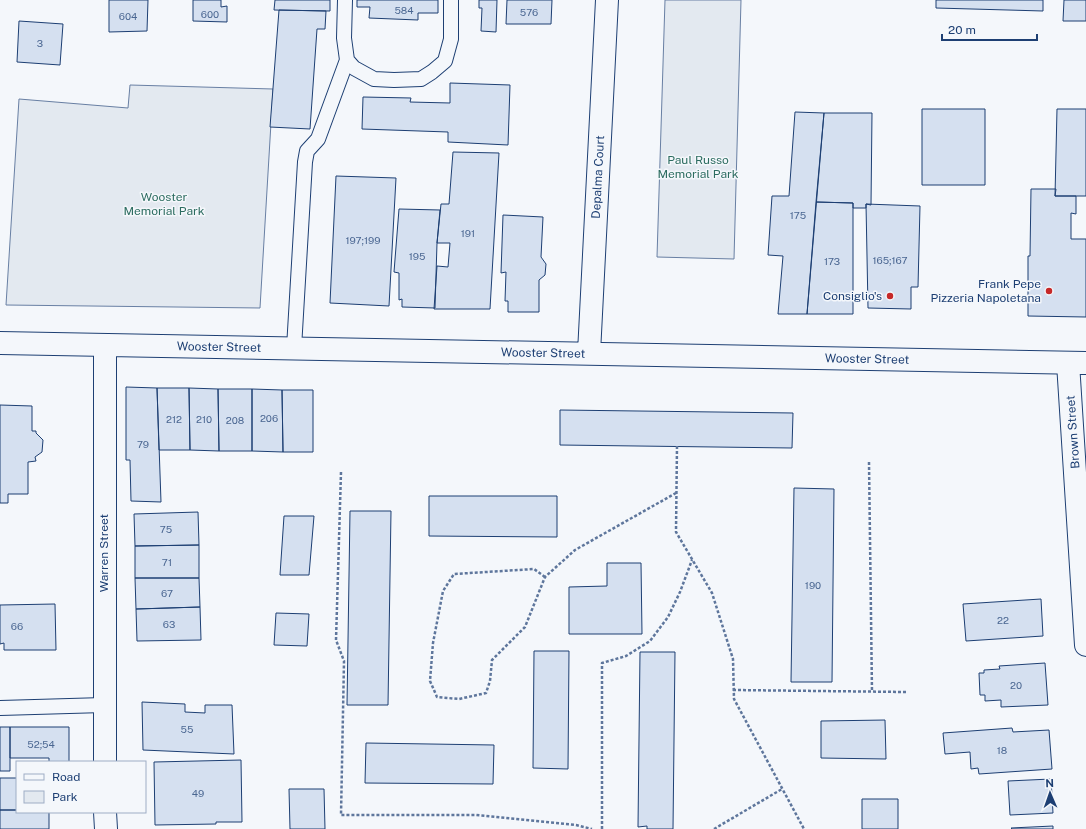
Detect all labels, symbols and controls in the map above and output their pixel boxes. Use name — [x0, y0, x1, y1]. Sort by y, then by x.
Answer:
house number: 584 — [394, 4, 414, 16]
house number: 576 — [520, 6, 538, 18]
house number: 600 — [201, 8, 219, 20]
house number: 604 — [119, 10, 137, 22]
scale bar — [942, 16, 1037, 42]
text: 20 m — [948, 23, 976, 37]
house number: 3 — [37, 37, 43, 49]
street label: Depalma Court — [589, 135, 607, 219]
park label: Paul Russo Memorial Park — [658, 153, 739, 181]
park label: Wooster Memorial Park — [124, 190, 205, 218]
house number: 175 — [790, 209, 806, 221]
house number: 191 — [461, 227, 475, 239]
house number: 197;199 — [345, 234, 381, 246]
house number: 195 — [409, 250, 425, 262]
house number: 165;167 — [872, 254, 908, 266]
house number: 173 — [824, 255, 840, 267]
place label: Frank Pepe Pizzeria Napoletana — [931, 277, 1041, 305]
marker: Frank Pepe Pizzeria Napoletana — [1044, 286, 1054, 296]
place label: Consiglio's — [823, 289, 882, 303]
marker: Consiglio's — [885, 291, 895, 301]
street label: Wooster Street — [177, 339, 262, 355]
street label: Wooster Street — [501, 345, 586, 361]
street label: Wooster Street — [825, 351, 910, 367]
street label: Brown Street — [1063, 394, 1083, 469]
house number: 206 — [260, 412, 278, 424]
house number: 212 — [166, 413, 182, 425]
house number: 210 — [196, 413, 212, 425]
house number: 208 — [226, 414, 244, 426]
house number: 79 — [137, 438, 149, 450]
street label: Warren Street — [97, 513, 111, 592]
house number: 75 — [160, 523, 172, 535]
house number: 71 — [162, 556, 172, 568]
house number: 190 — [805, 579, 821, 591]
house number: 67 — [161, 587, 173, 599]
house number: 22 — [997, 614, 1009, 626]
house number: 63 — [163, 618, 175, 630]
house number: 66 — [11, 620, 23, 632]
house number: 20 — [1010, 679, 1022, 691]
house number: 55 — [181, 723, 193, 735]
house number: 52;54 — [27, 738, 55, 750]
house number: 18 — [997, 744, 1007, 756]
legend — [16, 761, 146, 813]
text: Road — [52, 770, 80, 784]
north arrow — [1030, 773, 1070, 813]
text: N — [1045, 777, 1054, 789]
house number: 49 — [192, 787, 204, 799]
text: Park — [52, 790, 78, 804]

